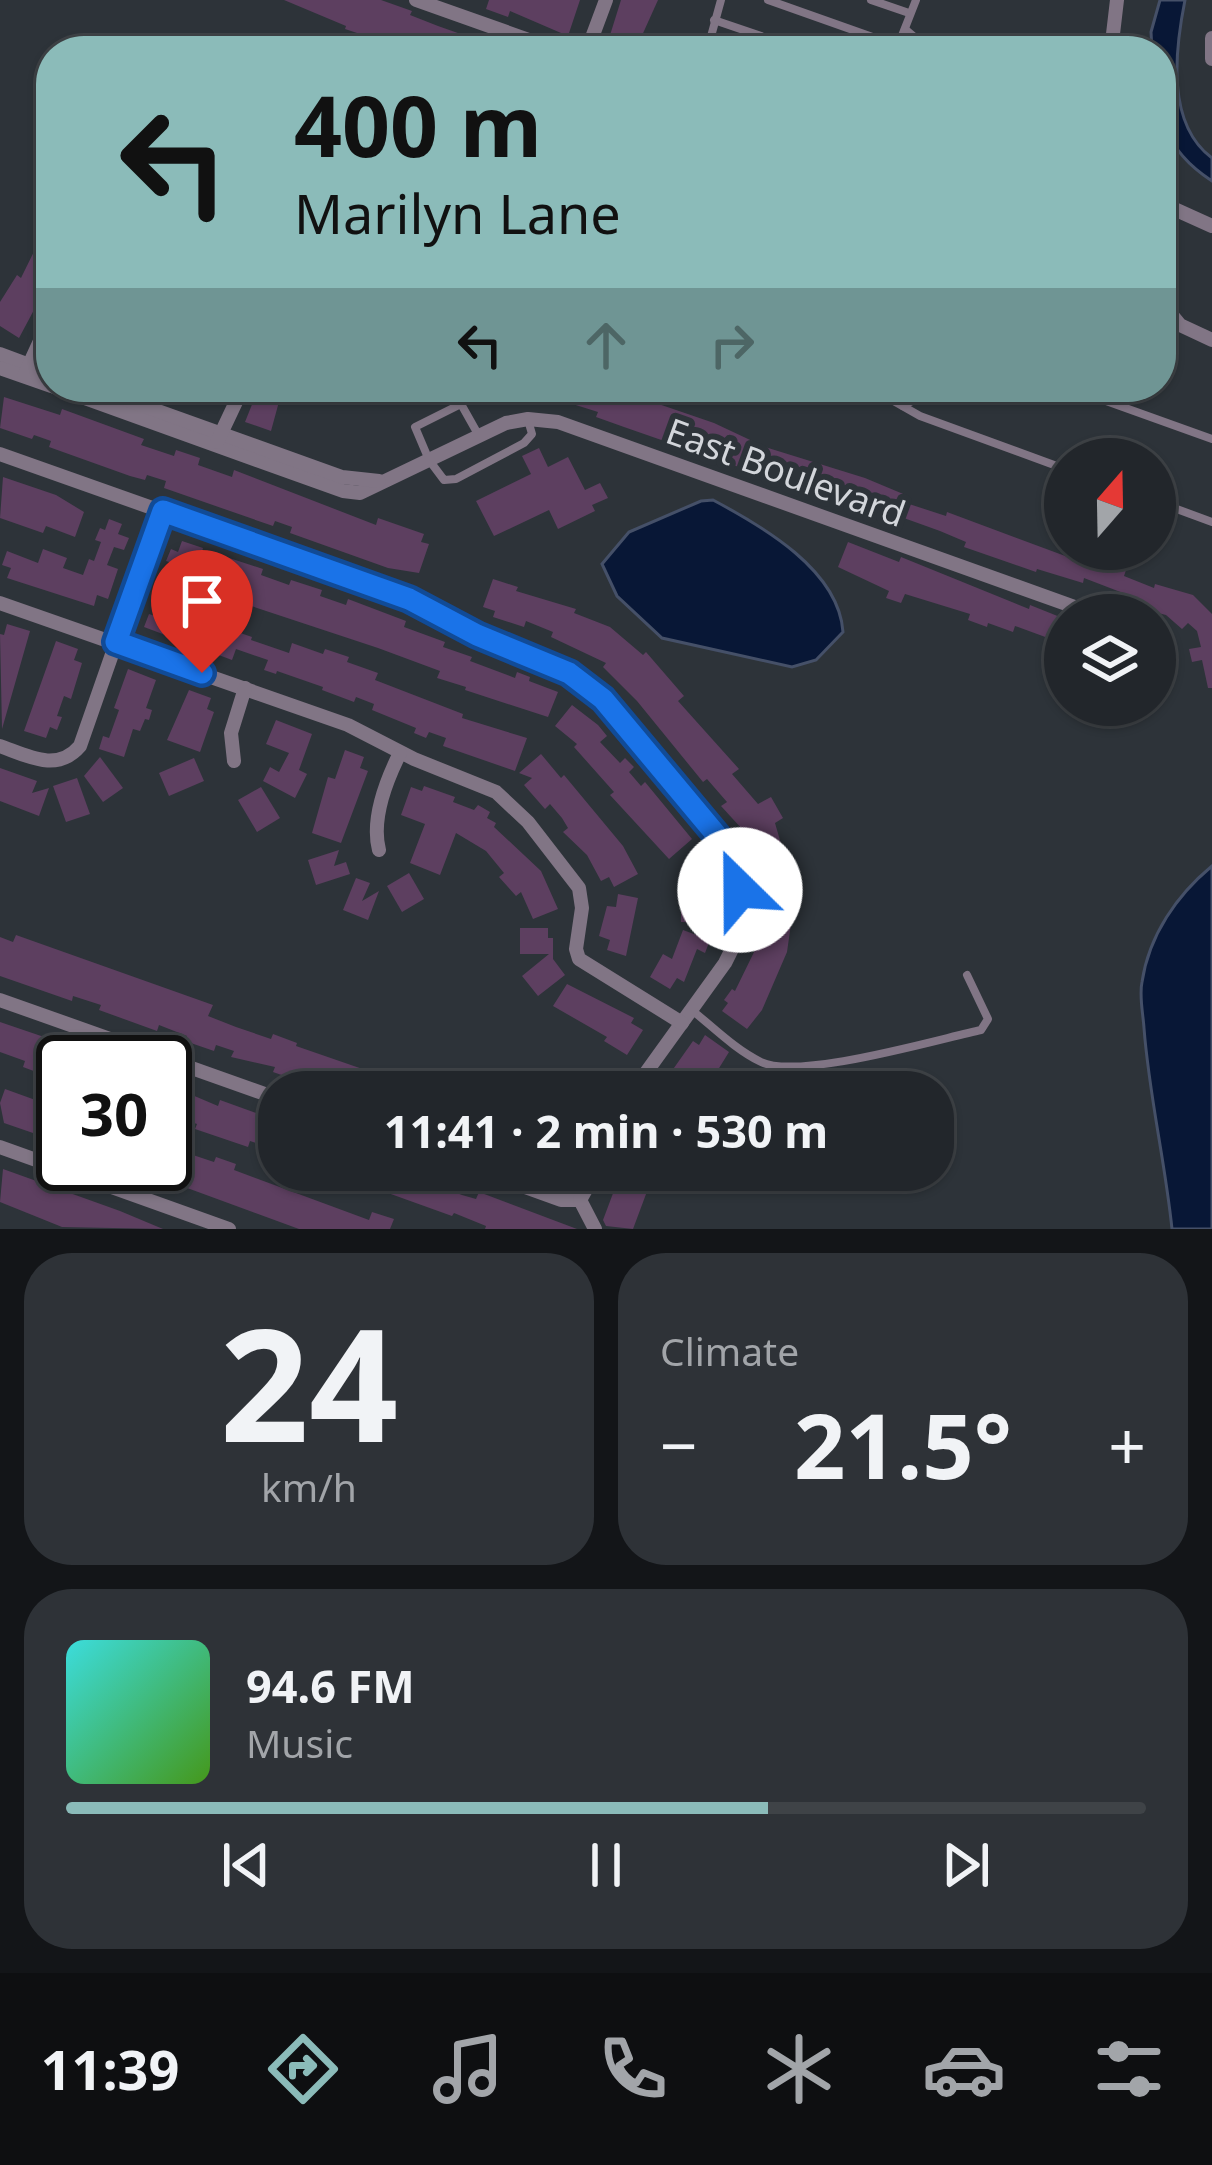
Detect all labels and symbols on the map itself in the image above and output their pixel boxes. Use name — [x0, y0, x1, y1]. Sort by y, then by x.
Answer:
street label: East Boulevard — [660, 406, 912, 538]
north arrow — [1044, 438, 1176, 570]
pin — [151, 550, 253, 673]
position arrow — [677, 827, 803, 953]
speed limit sign: 30 — [36, 1035, 192, 1191]

